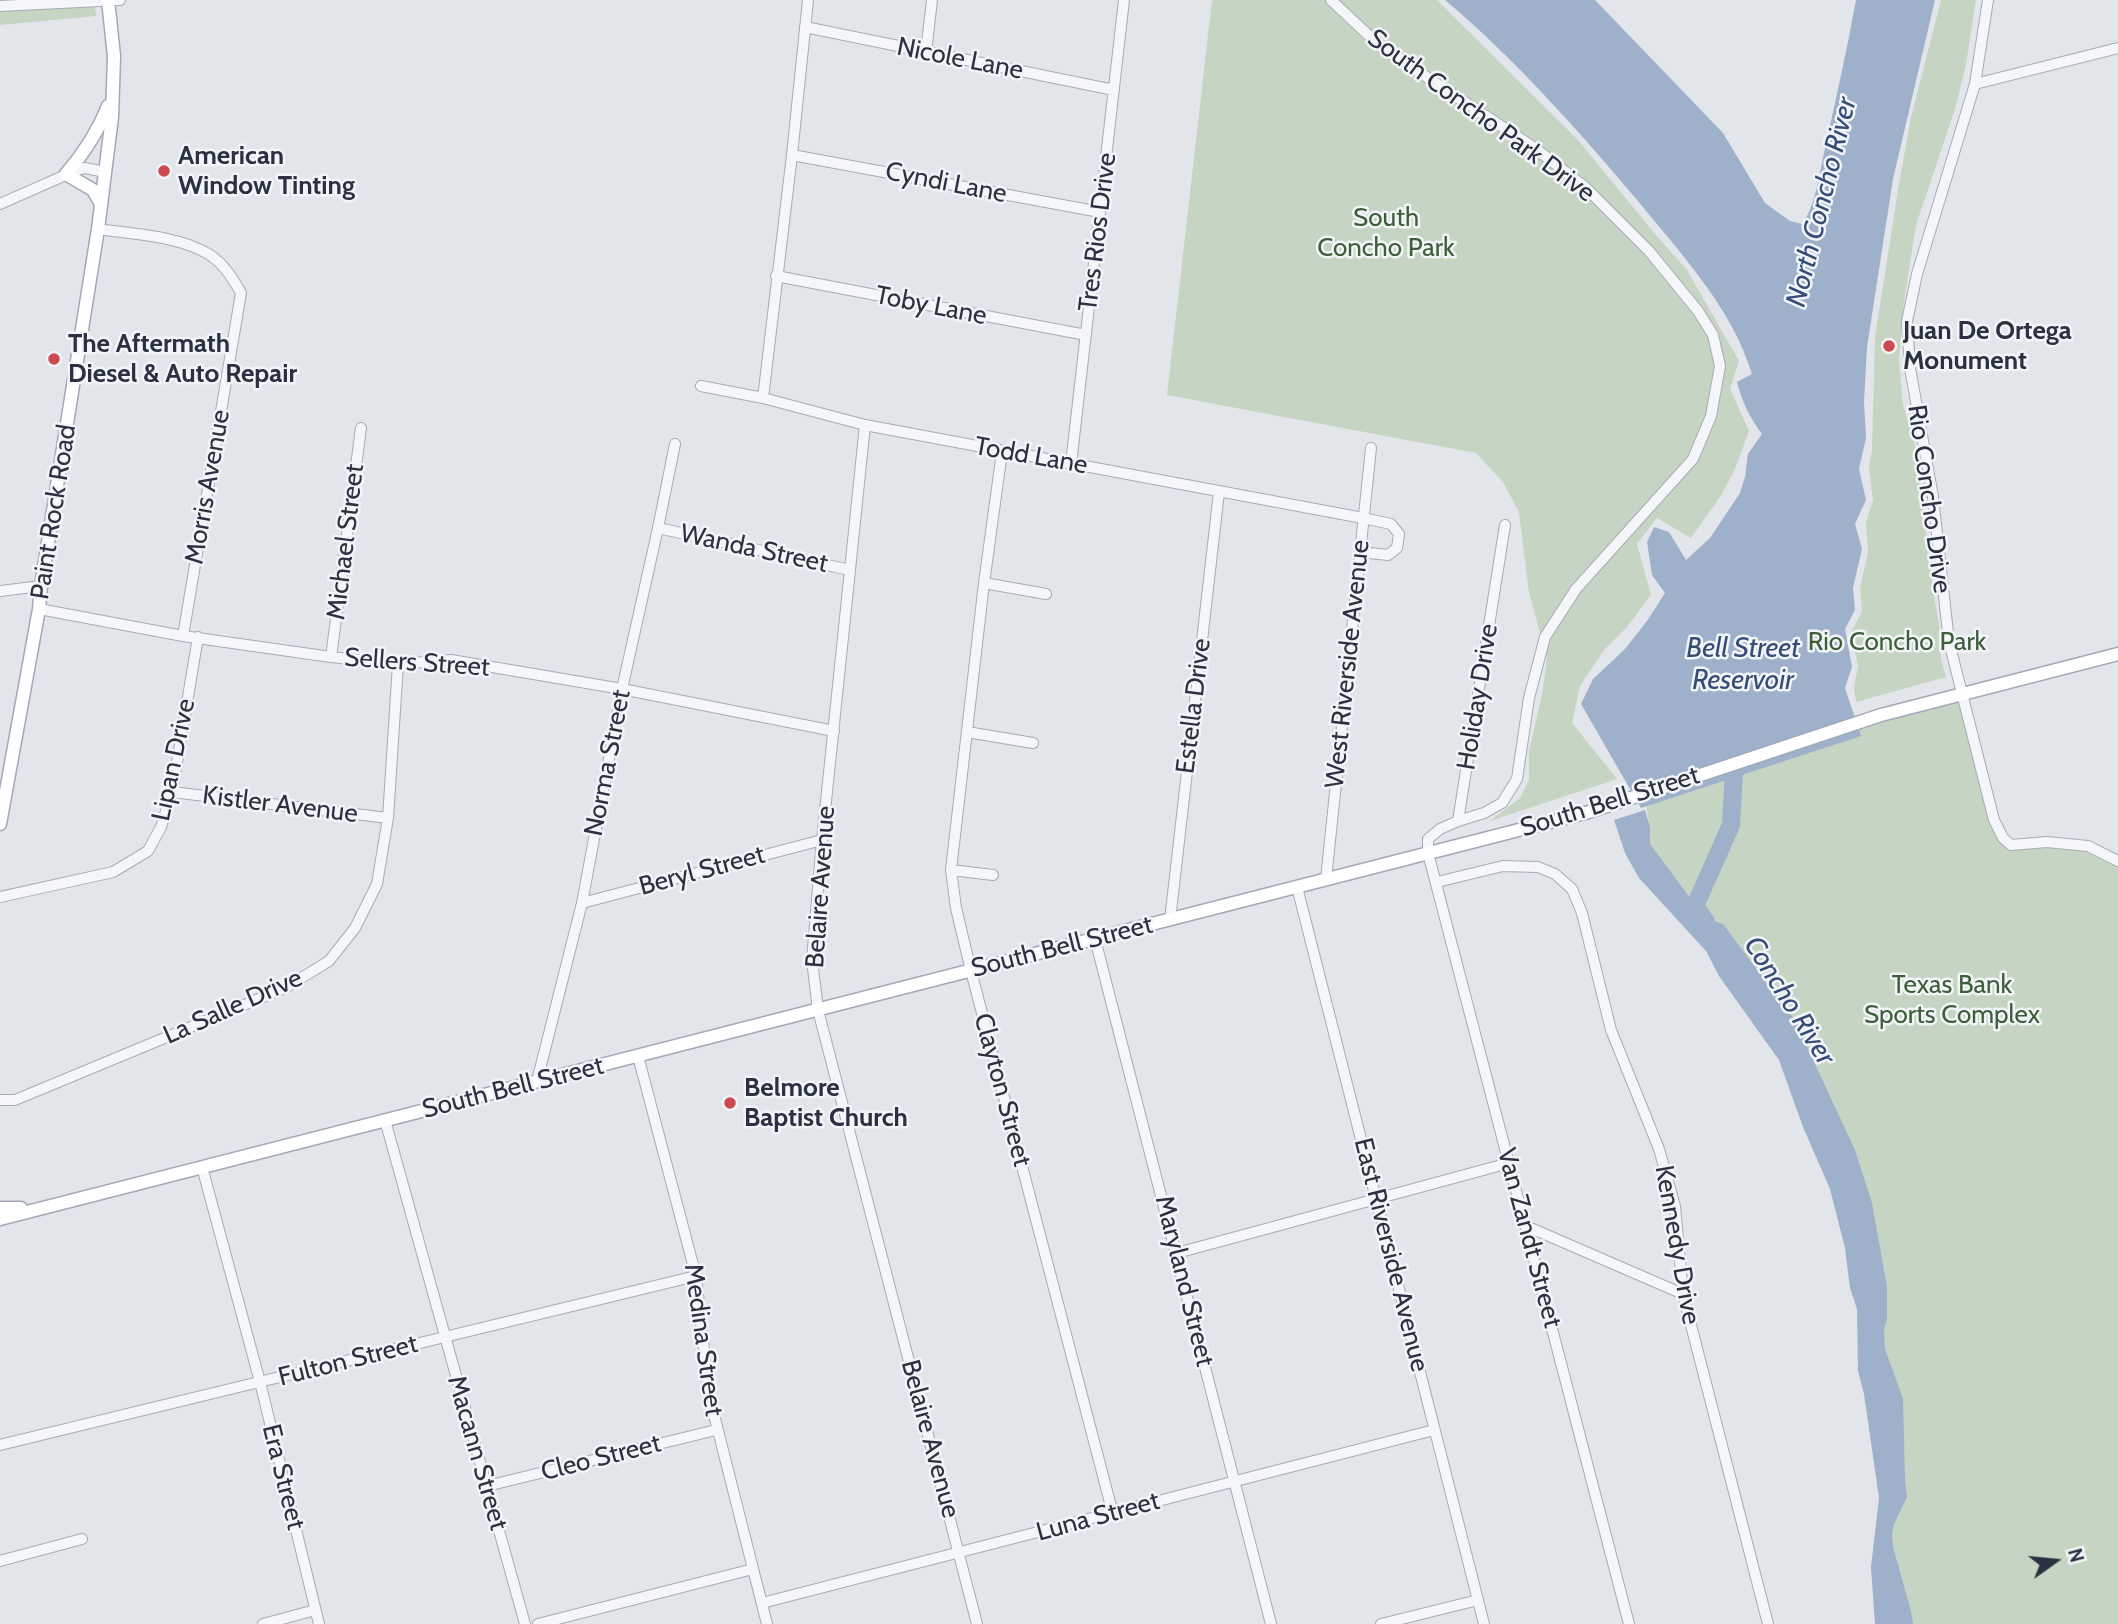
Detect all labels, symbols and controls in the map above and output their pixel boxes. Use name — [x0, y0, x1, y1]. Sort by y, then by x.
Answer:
street label: South Concho Park Drive — [1361, 23, 1601, 209]
street label: Nicole Lane — [894, 31, 1026, 87]
water label: North Concho River — [1780, 94, 1864, 310]
place label: American Window Tinting — [178, 140, 355, 202]
street label: Tres Rios Drive — [1073, 151, 1123, 313]
street label: Cyndi Lane — [883, 156, 1009, 210]
marker: American Window Tinting — [156, 163, 172, 179]
park label: South Concho Park — [1317, 202, 1455, 264]
street label: Toby Lane — [873, 280, 989, 332]
place label: Juan De Ortega Monument — [1903, 315, 2072, 376]
place label: The Aftermath Diesel & Auto Repair — [68, 328, 297, 390]
marker: Juan De Ortega Monument — [1881, 338, 1897, 354]
marker: The Aftermath Diesel & Auto Repair — [46, 351, 62, 367]
street label: Rio Concho Drive — [1900, 403, 1958, 595]
street label: Morris Avenue — [179, 407, 237, 567]
street label: Paint Rock Road — [25, 422, 83, 602]
street label: Todd Lane — [972, 431, 1090, 481]
street label: Michael Street — [321, 462, 371, 622]
street label: Wanda Street — [677, 518, 831, 580]
street label: West Riverside Avenue — [1319, 538, 1377, 790]
street label: Holiday Drive — [1451, 622, 1505, 772]
park label: Rio Concho Park — [1808, 626, 1986, 658]
water label: Bell Street Reservoir — [1686, 632, 1800, 698]
street label: Estella Drive — [1170, 637, 1218, 775]
street label: Sellers Street — [343, 642, 491, 684]
street label: Norma Street — [579, 687, 637, 839]
street label: Lipan Drive — [146, 696, 202, 824]
street label: South Bell Street — [1517, 760, 1703, 844]
street label: Kistler Avenue — [201, 780, 359, 830]
street label: Belaire Avenue — [800, 805, 842, 969]
street label: Beryl Street — [636, 839, 768, 903]
street label: South Bell Street — [968, 909, 1156, 985]
water label: Concho River — [1736, 930, 1842, 1072]
street label: La Salle Drive — [159, 963, 307, 1051]
park label: Texas Bank Sports Complex — [1864, 969, 2040, 1030]
street label: Clayton Street — [967, 1010, 1037, 1170]
street label: South Bell Street — [419, 1050, 607, 1126]
place label: Belmore Baptist Church — [744, 1072, 908, 1134]
marker: Belmore Baptist Church — [722, 1095, 738, 1111]
street label: East Riverside Avenue — [1347, 1135, 1435, 1375]
street label: Van Zandt Street — [1490, 1145, 1568, 1331]
street label: Kennedy Drive — [1648, 1163, 1706, 1327]
street label: Maryland Street — [1148, 1192, 1220, 1370]
street label: Medina Street — [677, 1262, 729, 1418]
street label: Fulton Street — [275, 1329, 421, 1393]
street label: Belaire Avenue — [894, 1357, 966, 1521]
street label: Macann Street — [440, 1372, 514, 1534]
street label: Era Street — [255, 1421, 311, 1533]
street label: Cleo Street — [538, 1428, 664, 1488]
street label: Luna Street — [1033, 1486, 1163, 1548]
north arrow — [2020, 1526, 2090, 1596]
text: N — [2063, 1546, 2089, 1565]

